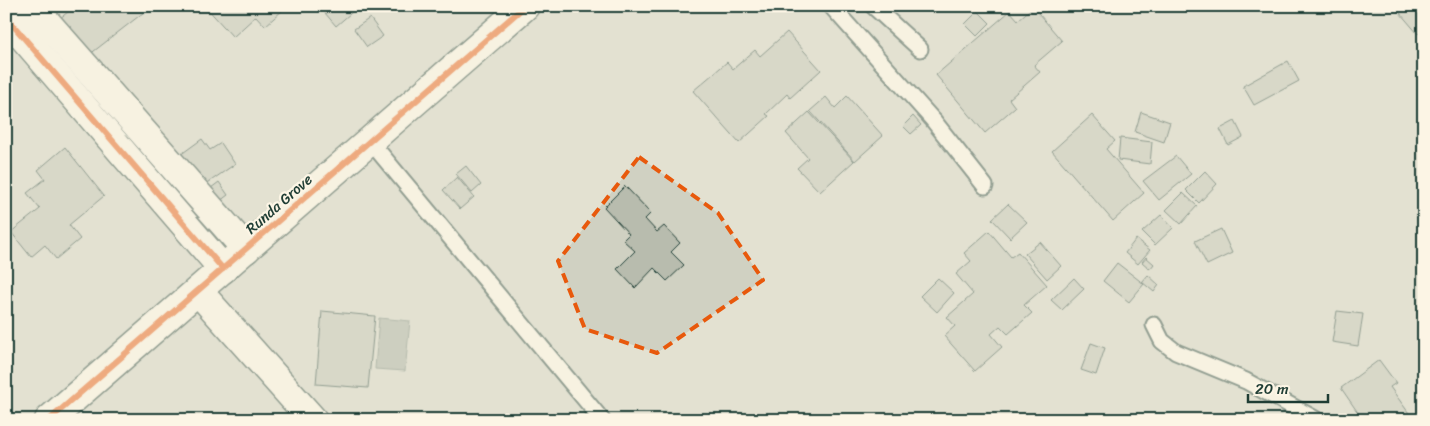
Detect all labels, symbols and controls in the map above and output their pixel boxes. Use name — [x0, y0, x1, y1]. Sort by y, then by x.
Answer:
street label: Runda Grove — [239, 167, 319, 241]
scale bar — [1248, 371, 1328, 403]
text: 20 m — [1255, 376, 1289, 402]

